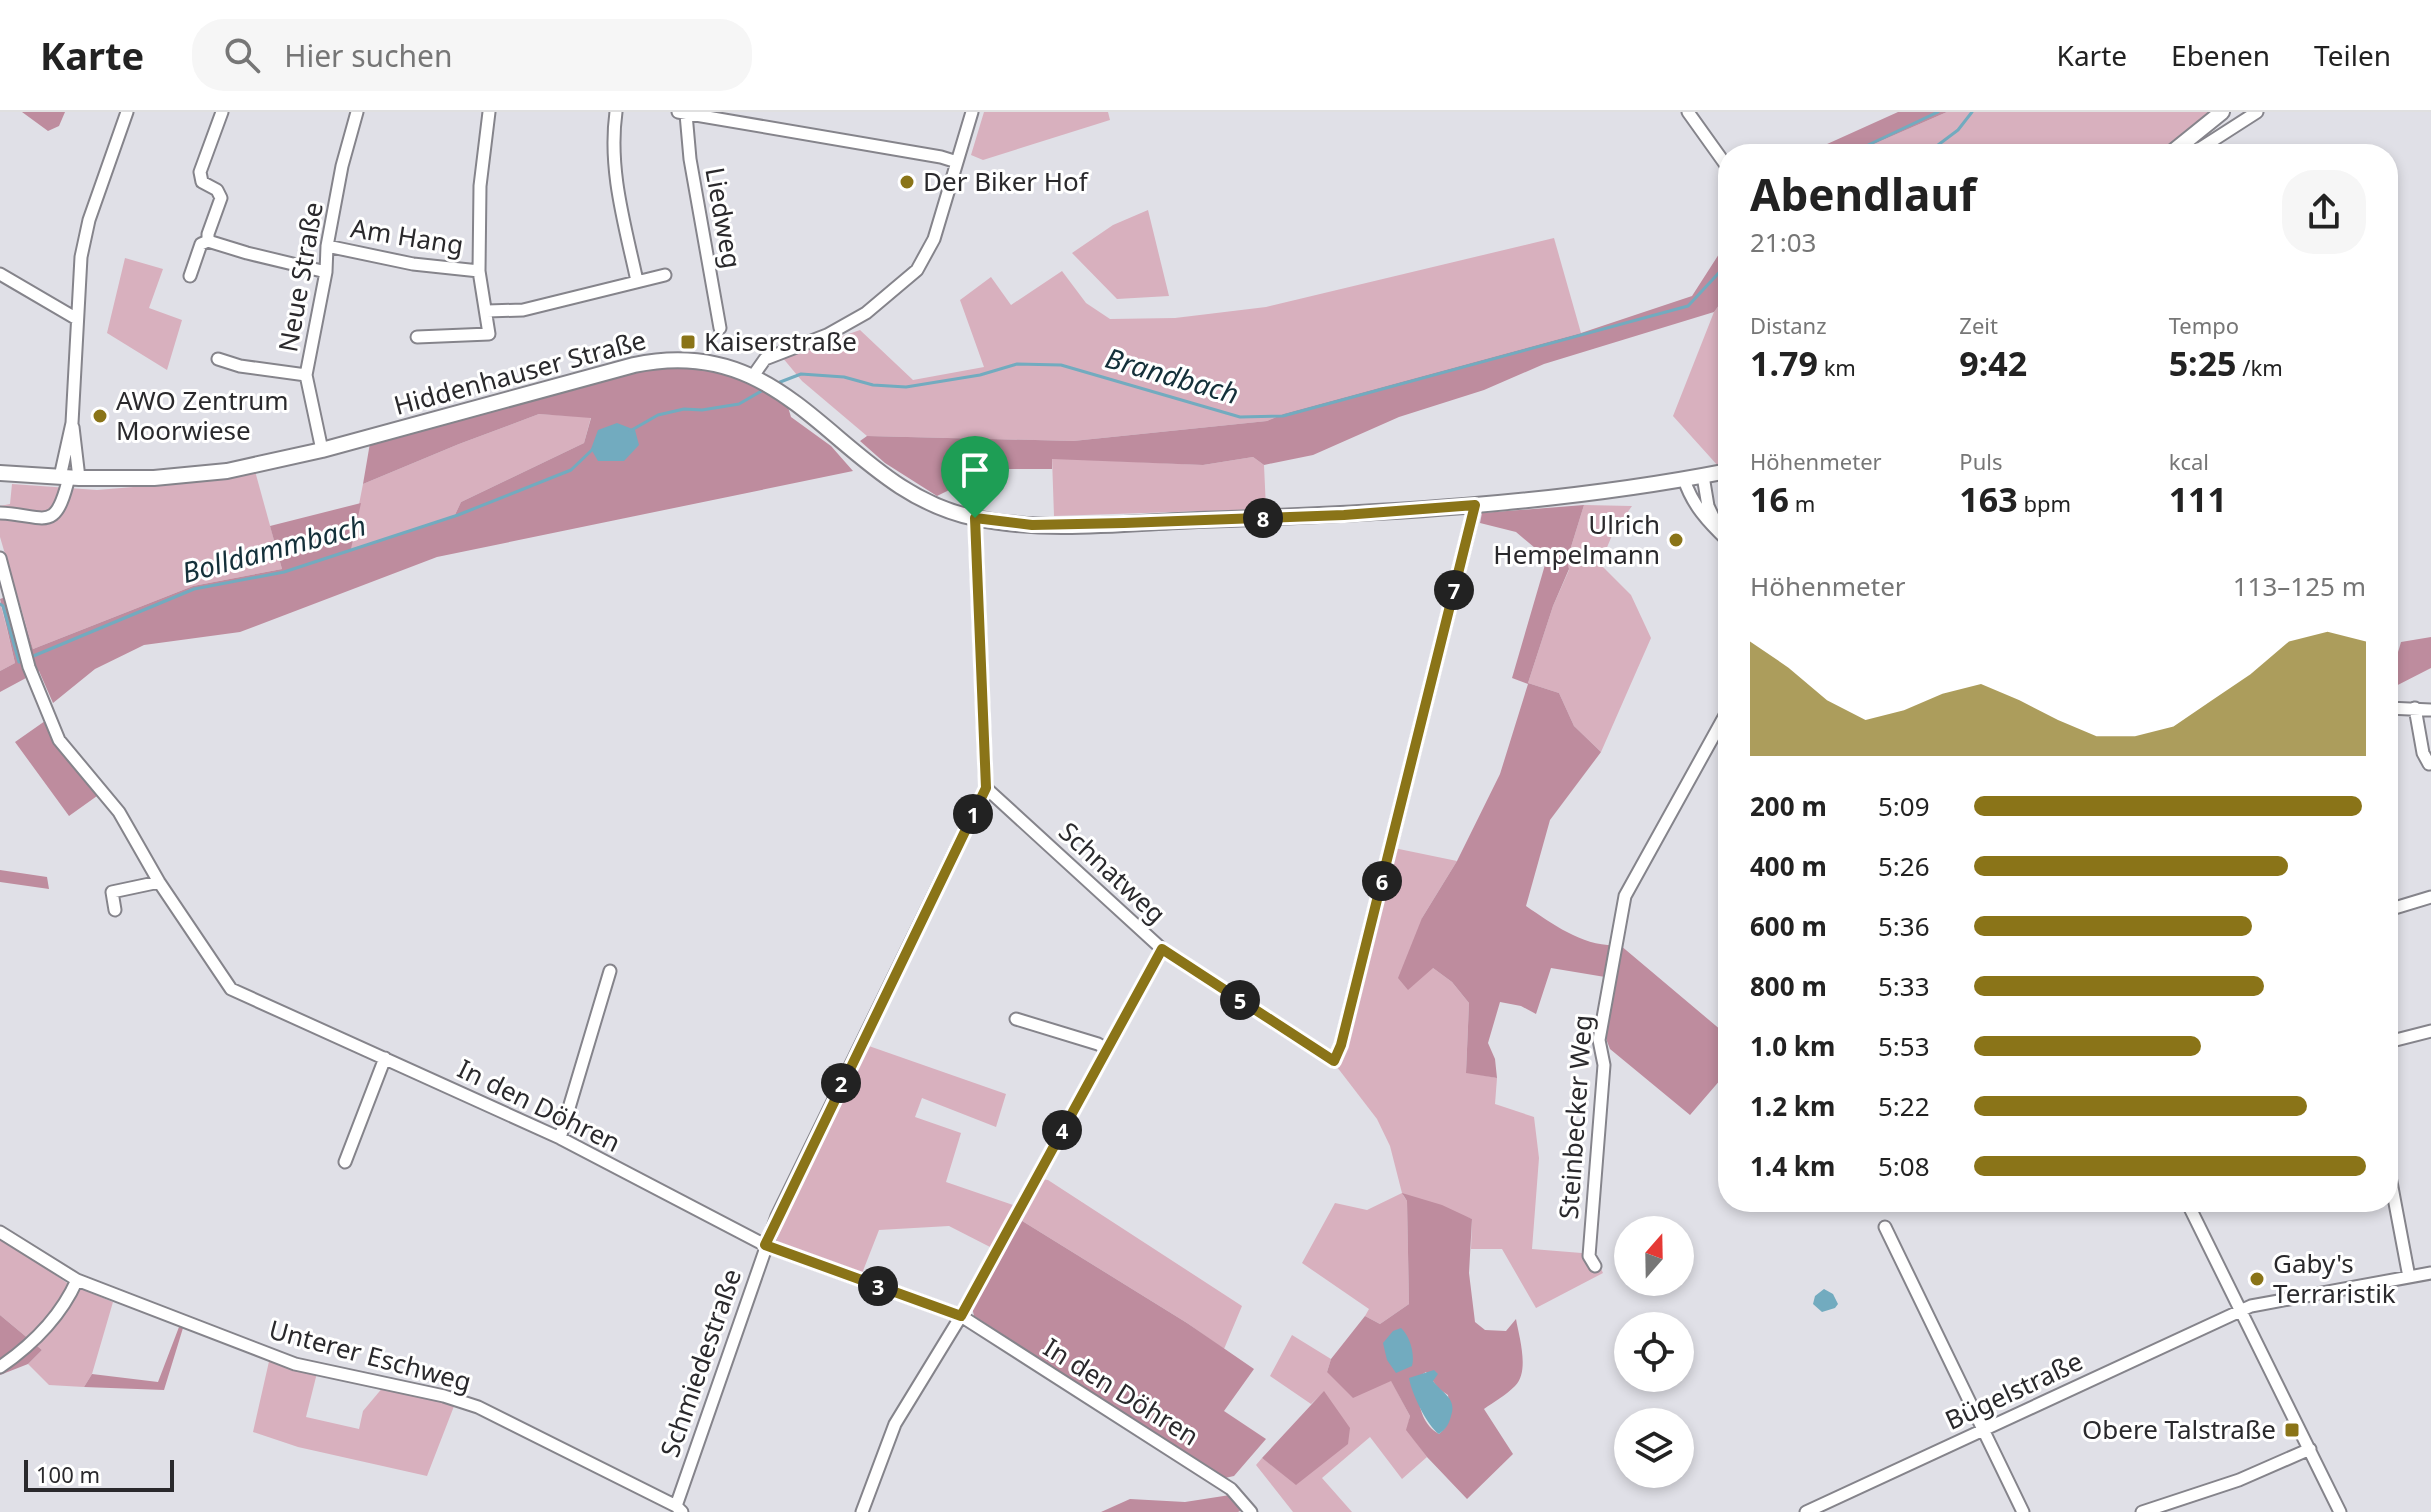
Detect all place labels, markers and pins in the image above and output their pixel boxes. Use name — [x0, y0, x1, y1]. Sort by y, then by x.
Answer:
place label: Der Biker Hof — [923, 163, 1090, 199]
marker: Der Biker Hof — [898, 173, 916, 191]
place label: Kaiserstraße — [704, 323, 857, 359]
marker: Kaiserstraße — [679, 333, 697, 351]
place label: AWO Zentrum Moorwiese — [116, 382, 289, 448]
marker: AWO Zentrum Moorwiese — [91, 407, 109, 425]
pin — [941, 436, 1009, 518]
pin: 8 — [1243, 498, 1283, 538]
place label: Ulrich Hempelmann — [1493, 506, 1660, 572]
marker: Ulrich Hempelmann — [1667, 531, 1685, 549]
pin: 7 — [1434, 570, 1474, 610]
pin: 1 — [953, 794, 993, 834]
pin: 6 — [1362, 861, 1402, 901]
pin: 5 — [1220, 980, 1260, 1020]
pin: 2 — [821, 1063, 861, 1103]
pin: 4 — [1042, 1110, 1082, 1150]
place label: Gaby's Terraristik — [2273, 1245, 2396, 1311]
pin: 3 — [858, 1266, 898, 1306]
marker: Gaby's Terraristik — [2248, 1270, 2266, 1288]
place label: Obere Talstraße — [2082, 1411, 2276, 1447]
marker: Obere Talstraße — [2283, 1421, 2301, 1439]

